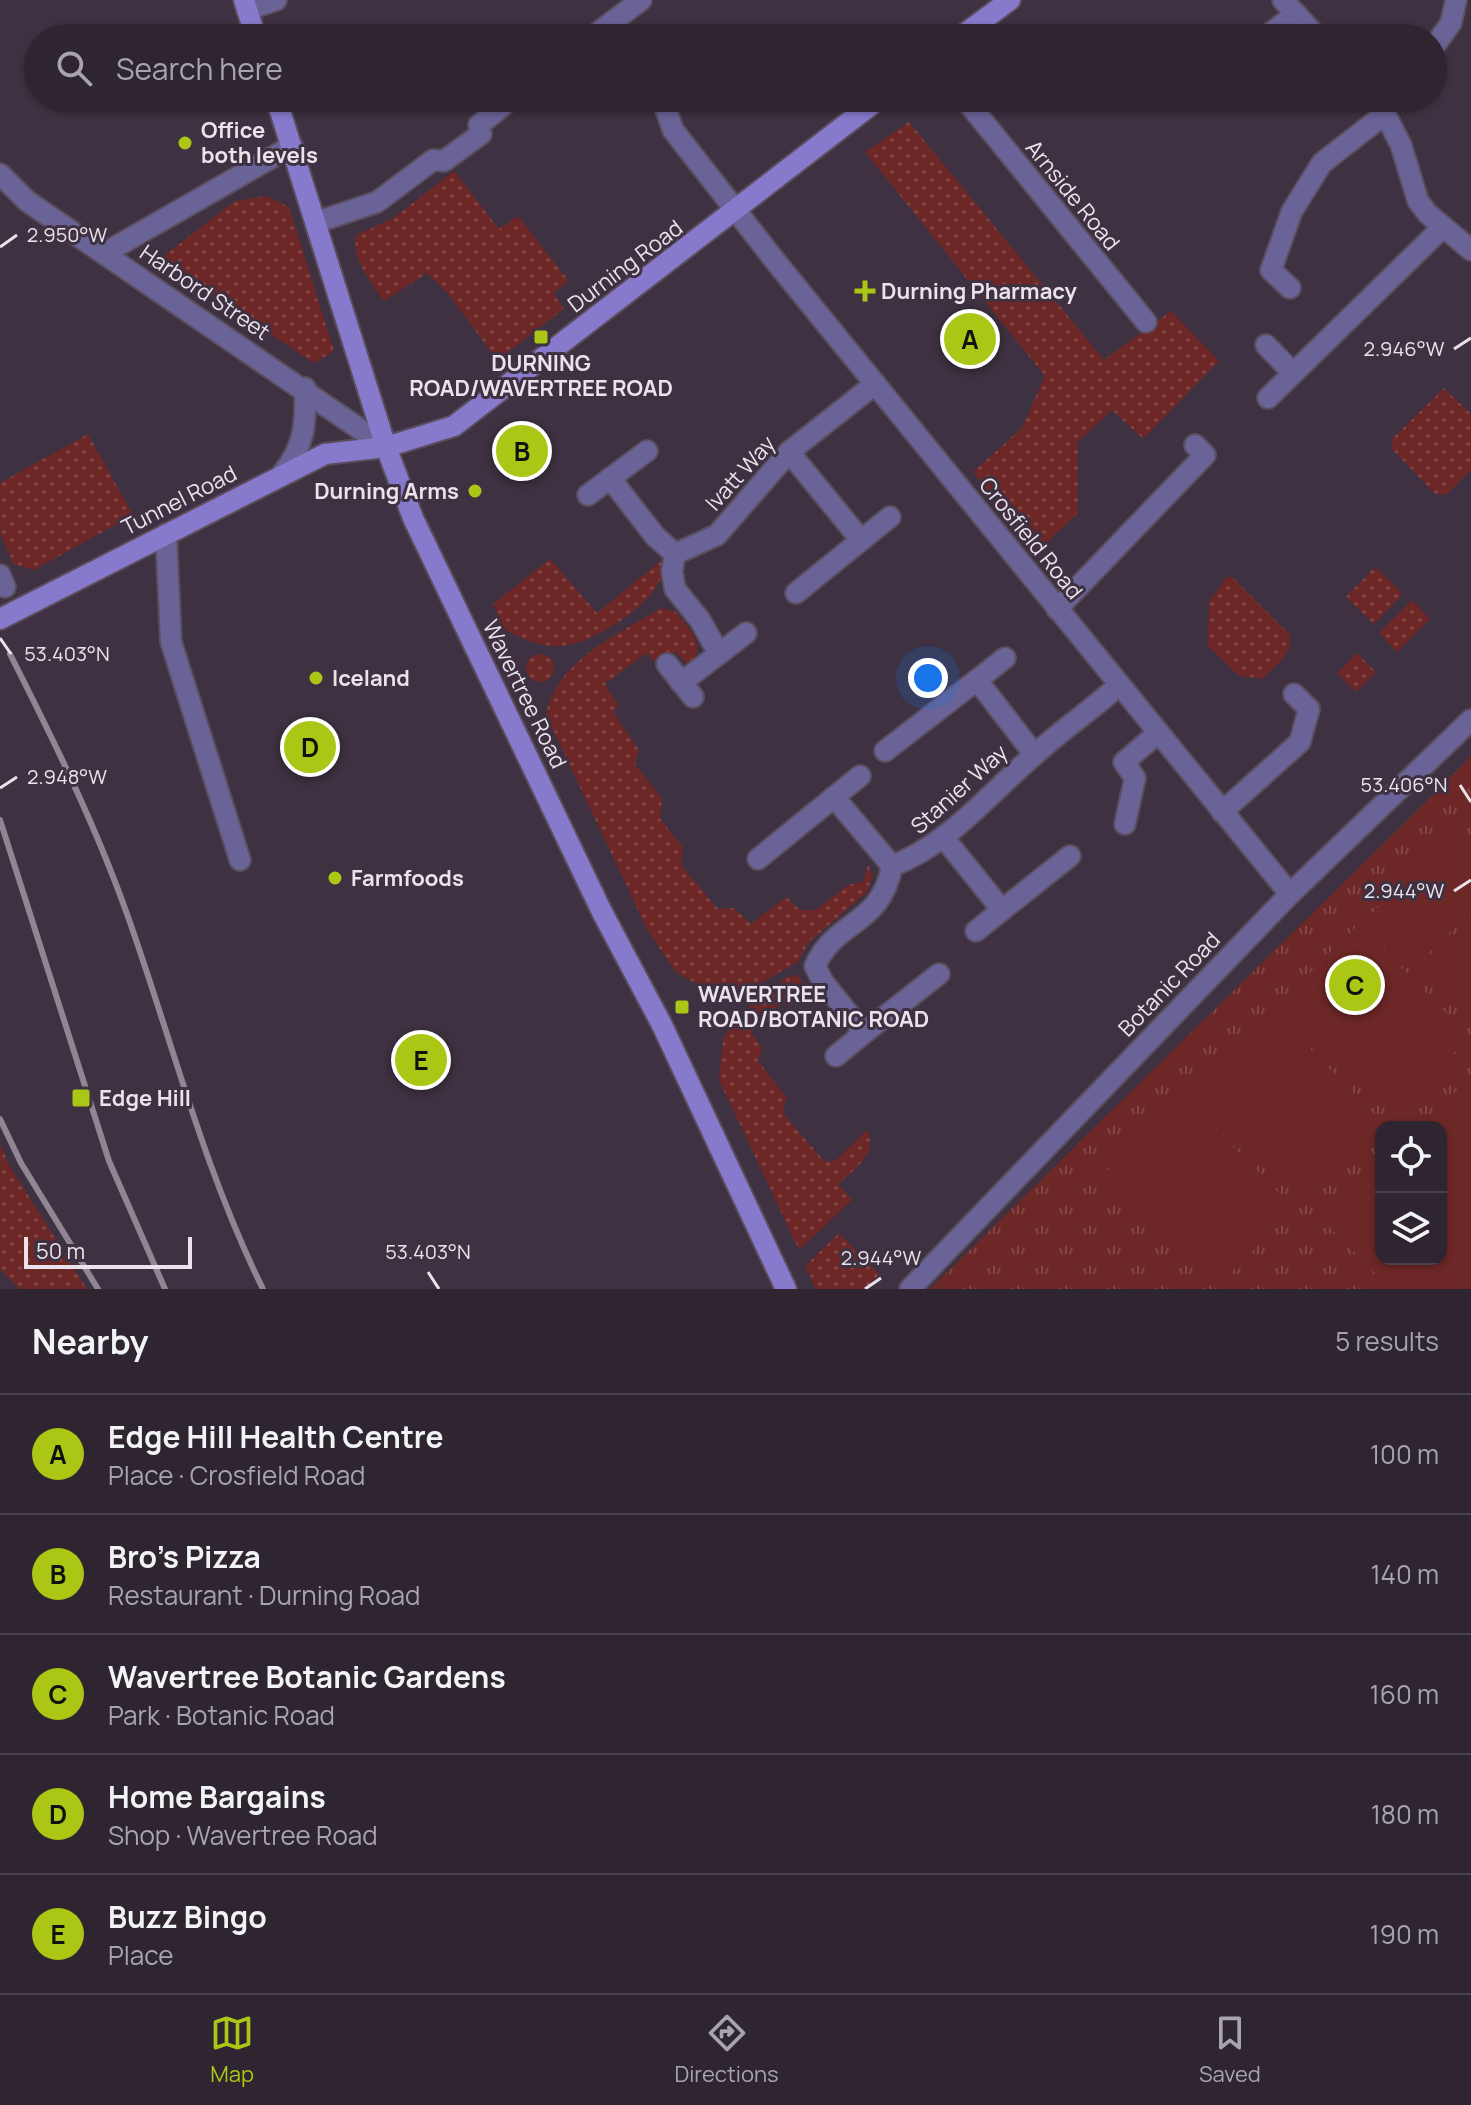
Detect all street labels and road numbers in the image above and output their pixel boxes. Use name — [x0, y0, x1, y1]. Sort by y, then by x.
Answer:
street label: Arnside Road — [1019, 133, 1127, 257]
street label: Durning Road — [561, 213, 689, 319]
street label: Harbord Street — [134, 237, 276, 347]
street label: Ivatt Way — [698, 429, 782, 517]
street label: Tunnel Road — [116, 458, 242, 542]
street label: Crosfield Road — [973, 471, 1089, 605]
street label: Wavertree Road — [476, 615, 574, 773]
street label: Stanier Way — [904, 737, 1014, 841]
street label: Botanic Road — [1112, 925, 1226, 1043]

